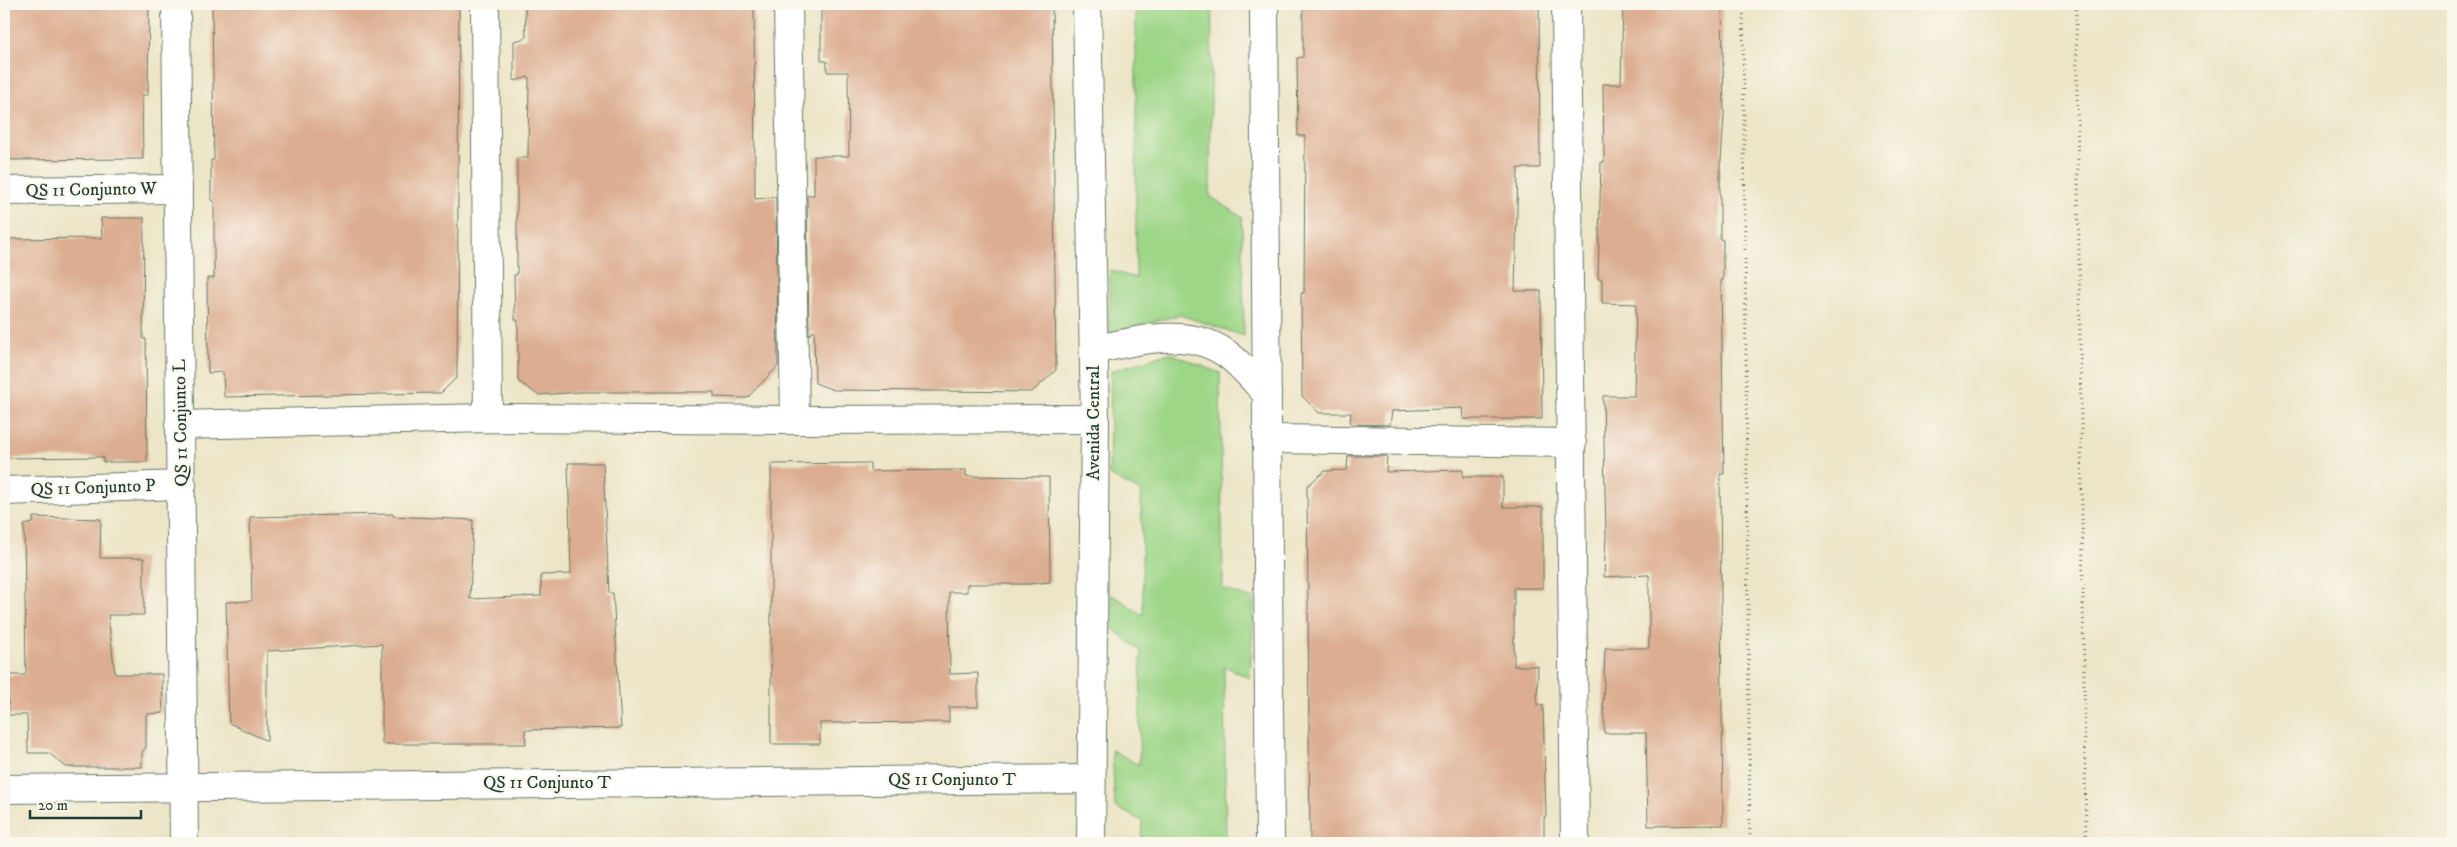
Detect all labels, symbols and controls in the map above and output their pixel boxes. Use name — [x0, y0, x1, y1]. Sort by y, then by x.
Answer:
street label: QS 11 Conjunto W — [25, 178, 157, 202]
street label: QS 11 Conjunto L — [169, 359, 193, 487]
street label: Avenida Central — [1083, 365, 1105, 481]
street label: QS 11 Conjunto P — [30, 475, 156, 501]
street label: QS 11 Conjunto T — [888, 769, 1016, 791]
street label: QS 11 Conjunto T — [483, 772, 611, 794]
scale bar — [30, 787, 141, 819]
text: 20 m — [38, 796, 68, 815]

